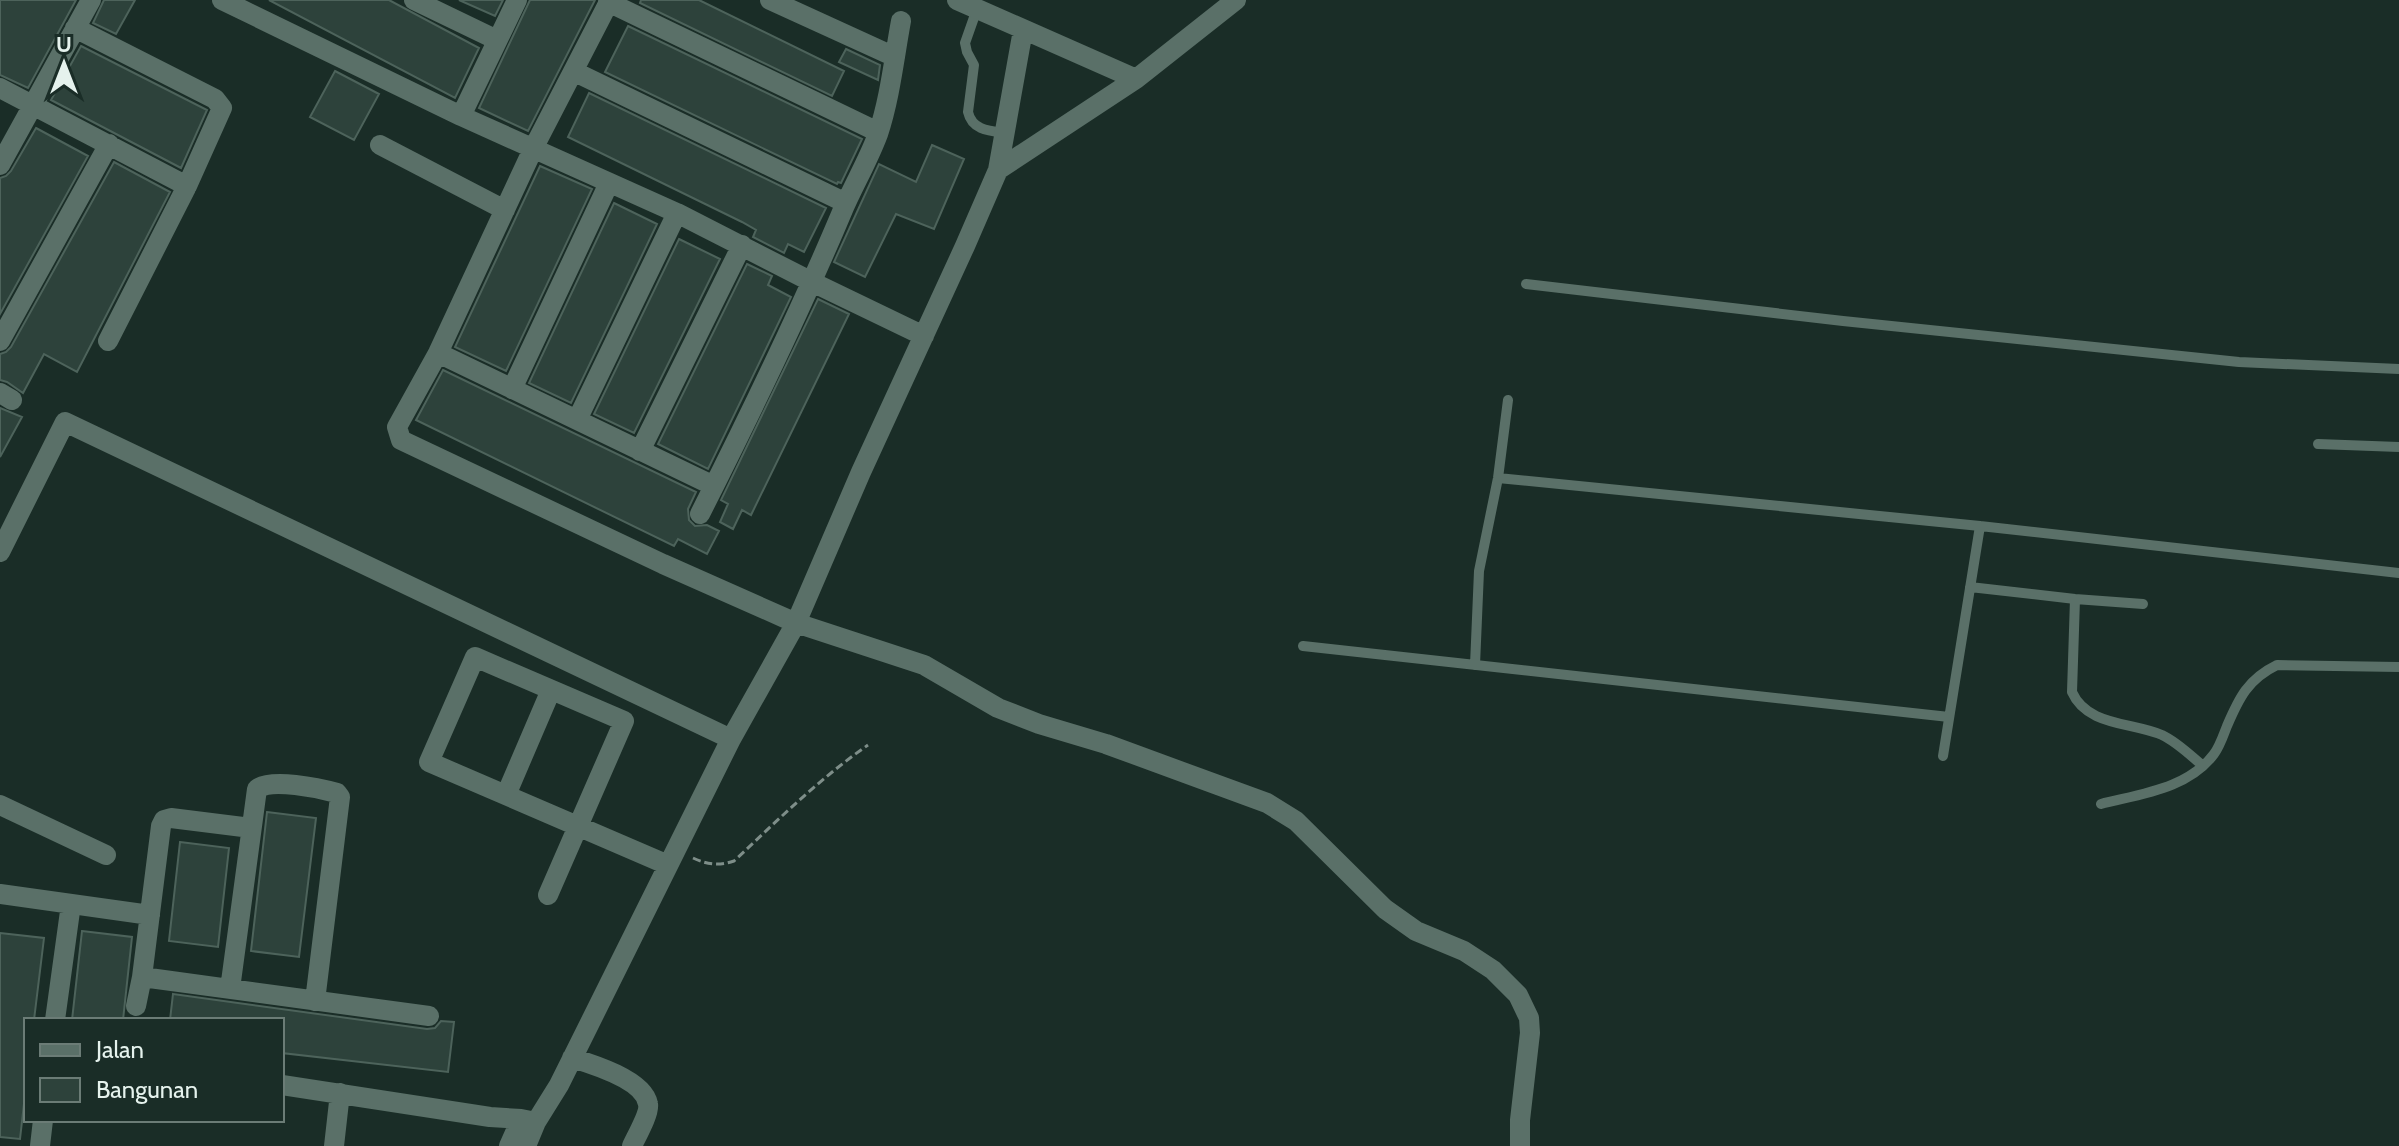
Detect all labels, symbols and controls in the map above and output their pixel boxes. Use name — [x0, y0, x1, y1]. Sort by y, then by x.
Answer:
north arrow — [24, 24, 104, 104]
text: U — [56, 31, 72, 58]
legend — [24, 1018, 284, 1122]
text: Jalan — [95, 1035, 144, 1064]
text: Bangunan — [96, 1075, 198, 1104]

